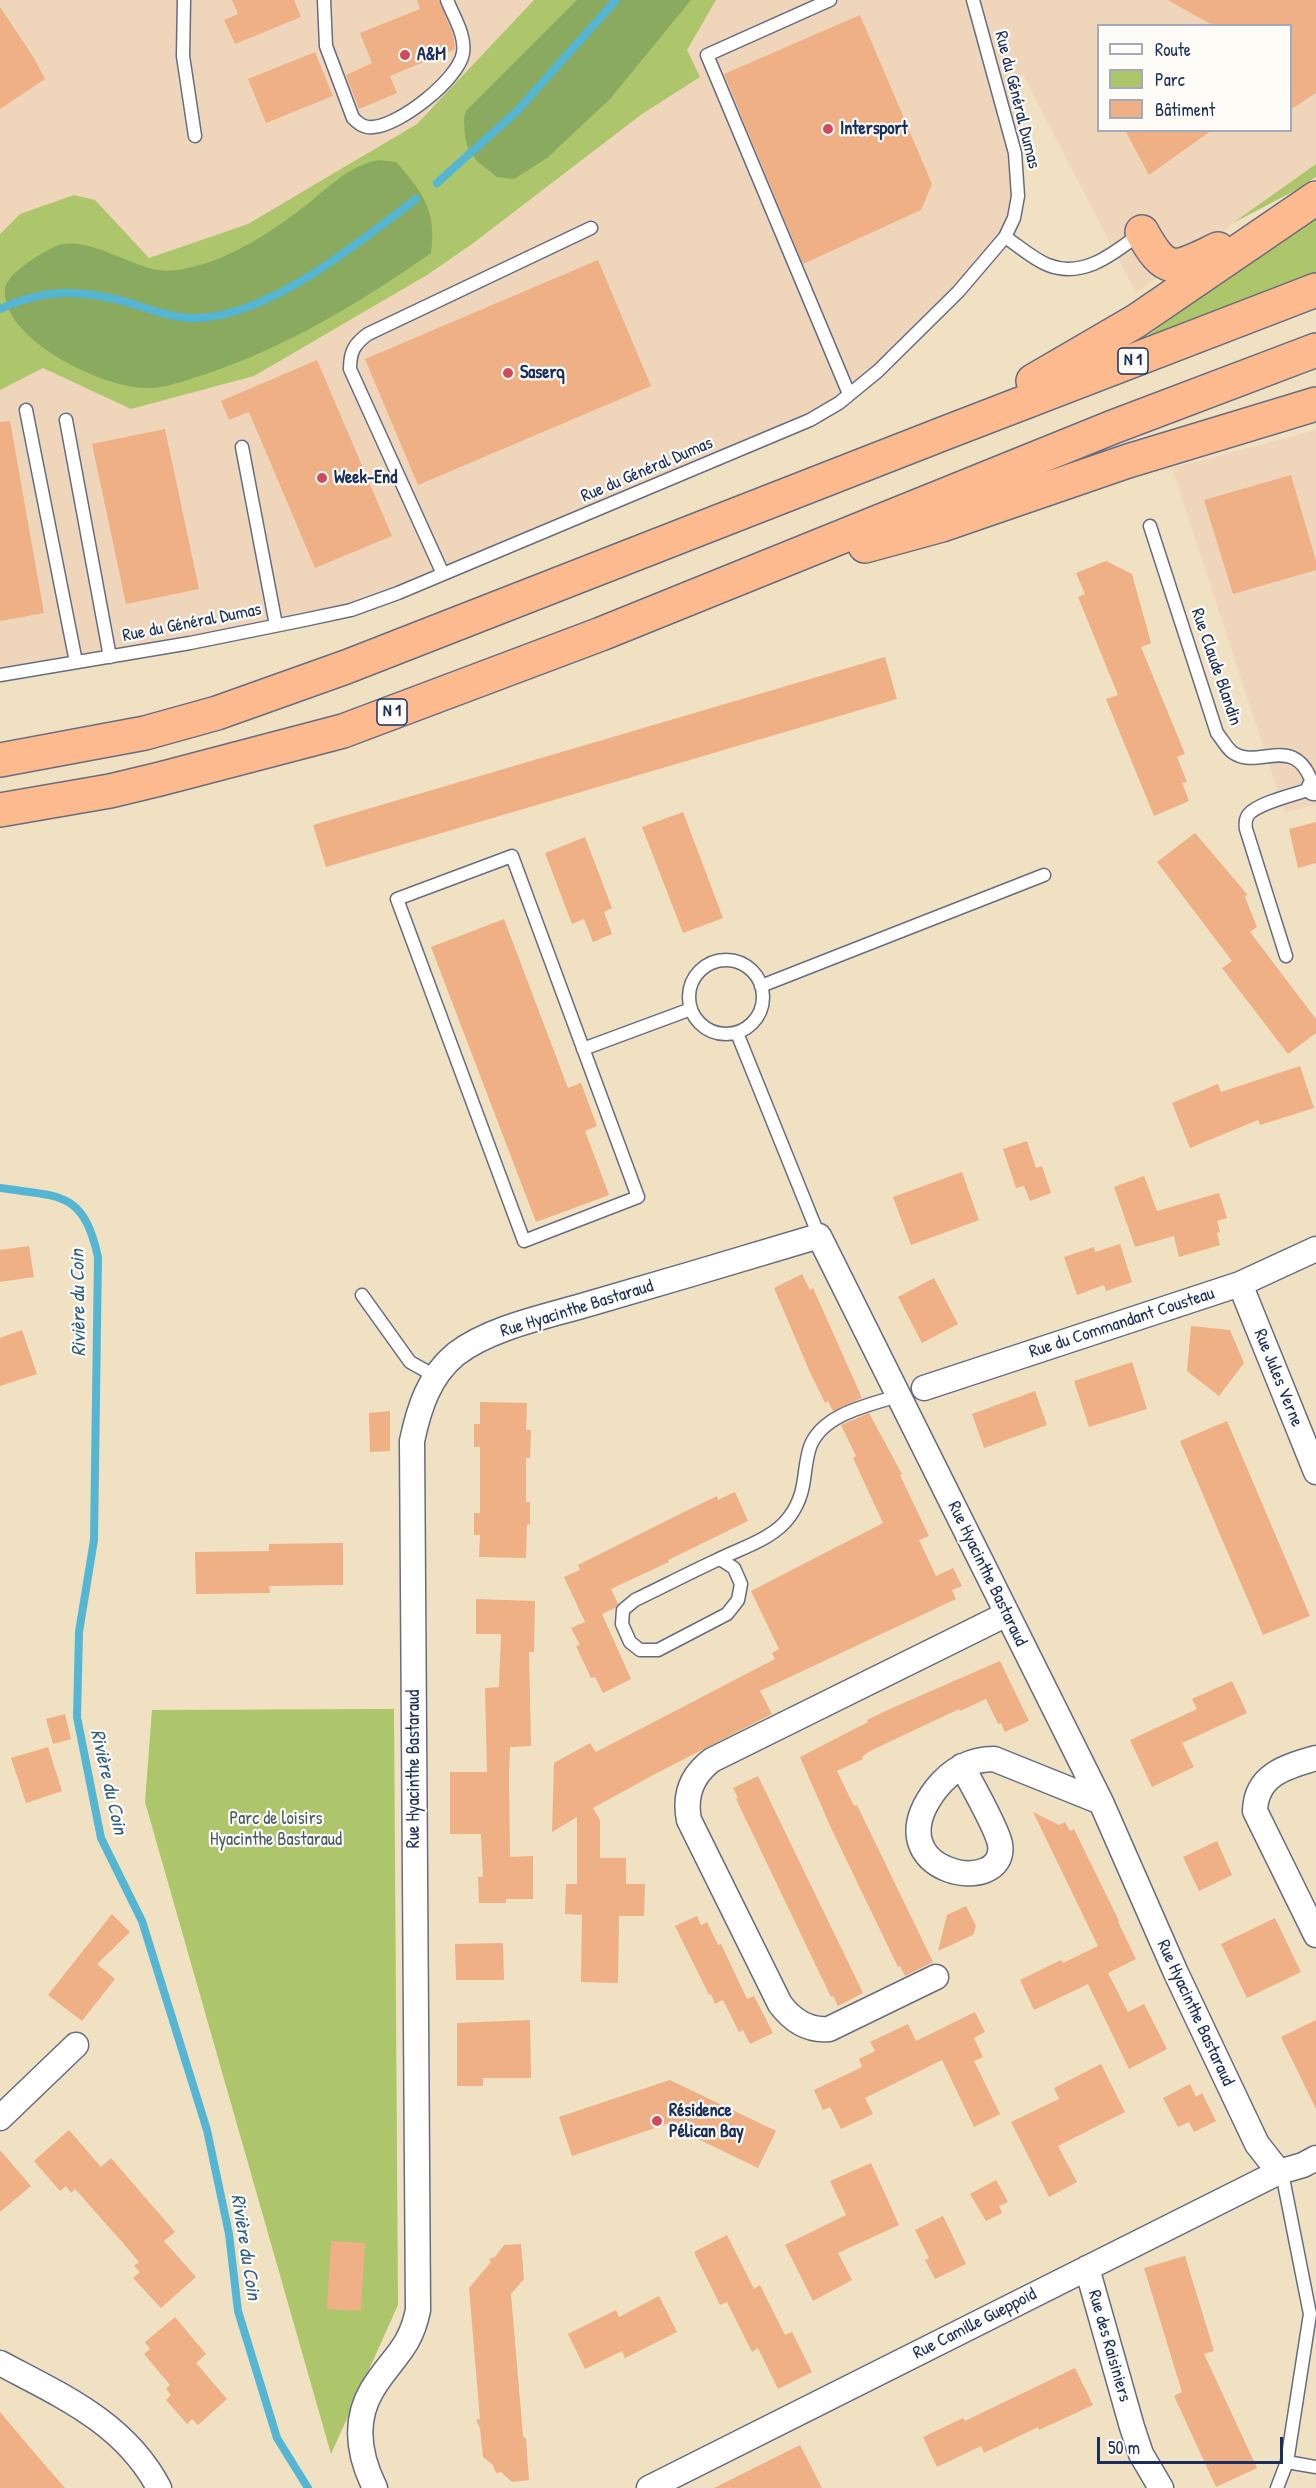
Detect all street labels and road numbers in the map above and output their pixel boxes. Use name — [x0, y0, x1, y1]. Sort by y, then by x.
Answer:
street label: Rue du Général Dumas — [989, 29, 1045, 171]
road number: N 1 — [1118, 348, 1148, 374]
street label: Rue du Général Dumas — [578, 433, 716, 507]
street label: Rue du Général Dumas — [121, 599, 263, 647]
street label: Rue Claude Blandin — [1186, 606, 1246, 728]
road number: N 1 — [377, 699, 407, 725]
street label: Rue Hyacinthe Bastaraud — [498, 1275, 656, 1343]
street label: Rue du Commandant Cousteau — [1027, 1283, 1217, 1363]
street label: Rue Jules Verne — [1249, 1326, 1307, 1430]
street label: Rue Hyacinthe Bastaraud — [943, 1498, 1031, 1650]
street label: Rue Hyacinthe Bastaraud — [403, 1690, 425, 1848]
street label: Rue Hyacinthe Bastaraud — [1152, 1937, 1238, 2089]
street label: Rue Camille Gueppoid — [910, 2284, 1040, 2364]
street label: Rue des Raisiniers — [1083, 2288, 1135, 2404]

